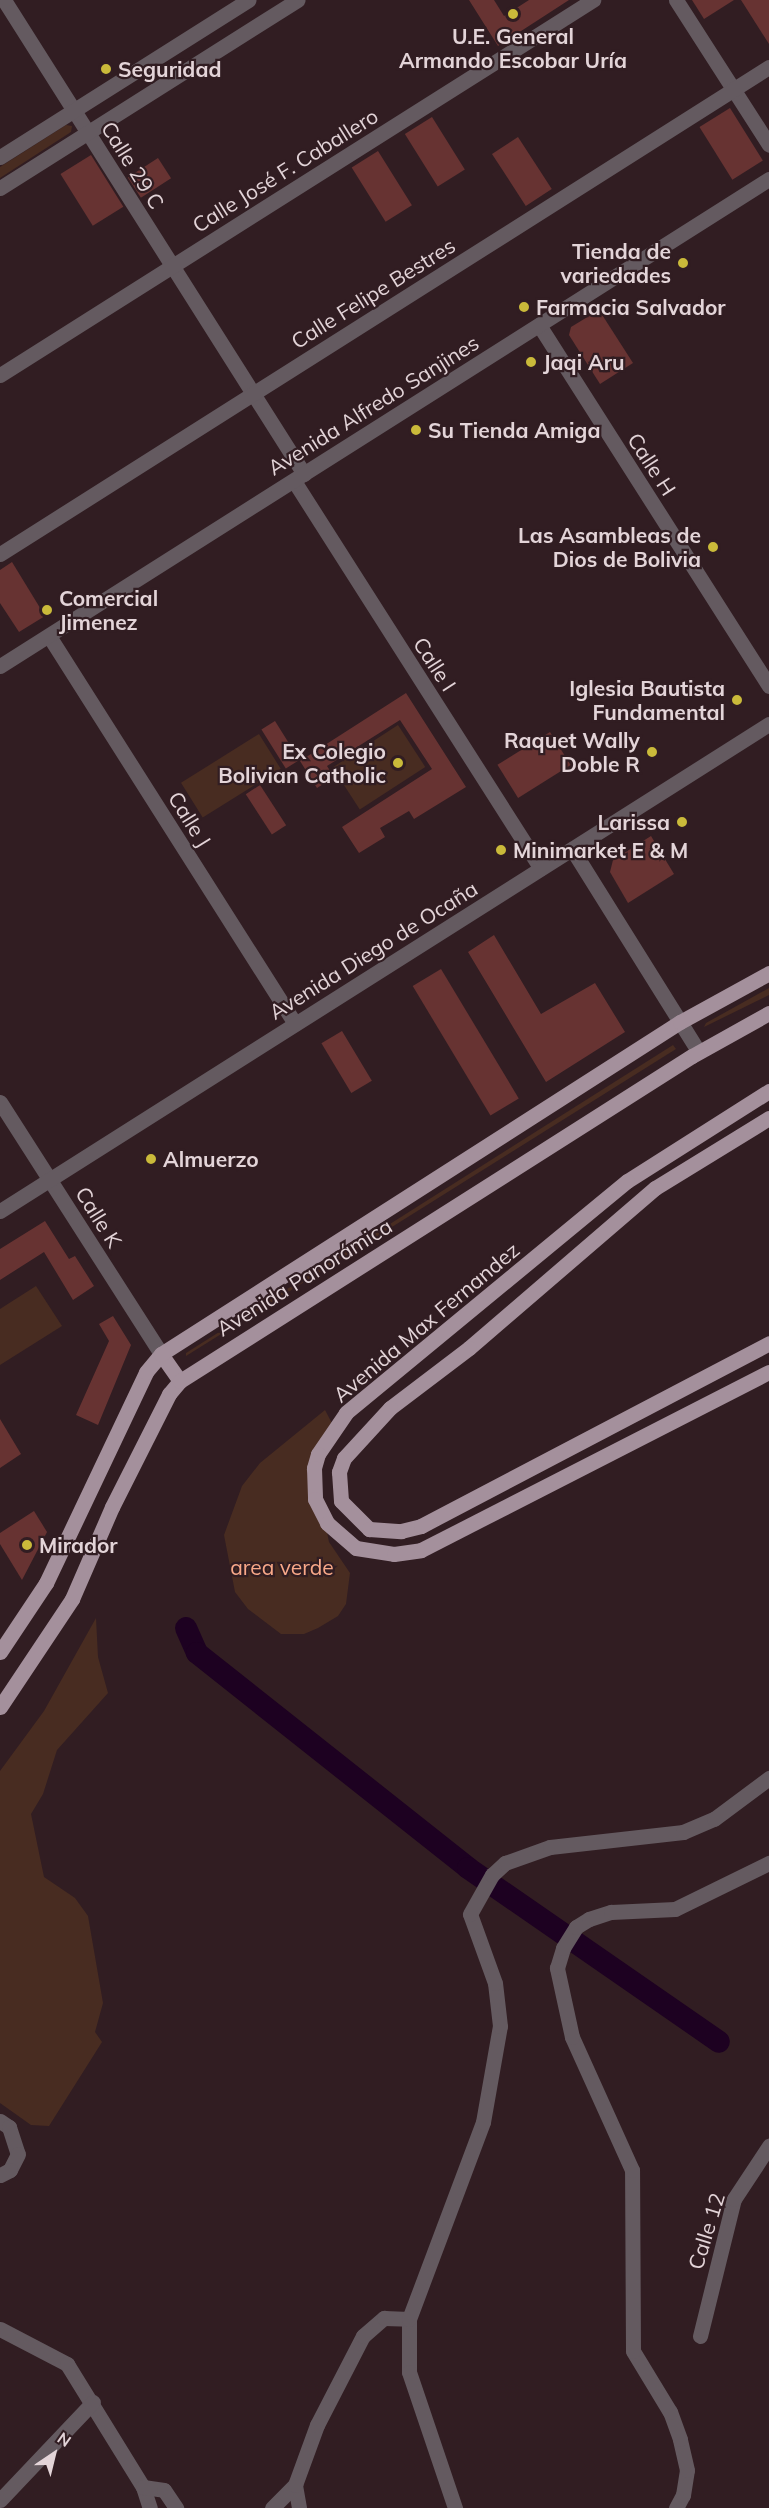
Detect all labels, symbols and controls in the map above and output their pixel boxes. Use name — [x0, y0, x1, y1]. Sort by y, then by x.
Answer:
marker: U.E. General Armando Escobar Uría — [506, 7, 520, 21]
place label: U.E. General Armando Escobar Uría — [399, 23, 627, 73]
place label: Seguridad — [118, 56, 221, 82]
marker: Seguridad — [99, 62, 113, 76]
street label: Calle José F. Caballero — [188, 103, 382, 237]
street label: Calle 29 C — [96, 117, 170, 213]
street label: Calle Felipe Bestres — [286, 232, 460, 354]
place label: Tienda de variedades — [560, 238, 671, 288]
marker: Tienda de variedades — [676, 256, 690, 270]
place label: Farmacia Salvador — [536, 294, 726, 320]
marker: Farmacia Salvador — [517, 300, 531, 314]
street label: Avenida Alfredo Sanjines — [263, 330, 483, 480]
place label: Jaqi Aru — [543, 349, 624, 375]
marker: Jaqi Aru — [524, 355, 538, 369]
place label: Su Tienda Amiga — [428, 417, 600, 443]
marker: Su Tienda Amiga — [409, 423, 423, 437]
street label: Calle H — [622, 428, 682, 500]
place label: Las Asambleas de Dios de Bolivia — [518, 522, 701, 572]
marker: Las Asambleas de Dios de Bolivia — [706, 540, 720, 554]
place label: Comercial Jimenez — [59, 585, 158, 635]
marker: Comercial Jimenez — [40, 603, 54, 617]
street label: Calle I — [408, 632, 462, 696]
place label: Iglesia Bautista Fundamental — [569, 675, 725, 725]
marker: Iglesia Bautista Fundamental — [730, 693, 744, 707]
place label: Raquet Wally Doble R — [504, 727, 640, 777]
place label: Ex Colegio Bolivian Catholic — [218, 738, 386, 788]
marker: Raquet Wally Doble R — [645, 745, 659, 759]
marker: Ex Colegio Bolivian Catholic — [391, 756, 405, 770]
street label: Calle J — [163, 787, 217, 851]
place label: Larissa — [597, 809, 670, 835]
marker: Larissa — [675, 815, 689, 829]
place label: Minimarket E & M — [513, 837, 688, 863]
marker: Minimarket E & M — [494, 843, 508, 857]
street label: Avenida Diego de Ocaña — [264, 875, 482, 1025]
place label: Almuerzo — [163, 1146, 259, 1172]
marker: Almuerzo — [144, 1152, 158, 1166]
street label: Calle K — [71, 1182, 127, 1252]
street label: Avenida Panorámica — [212, 1213, 396, 1341]
street label: Avenida Max Fernandez — [328, 1237, 524, 1407]
place label: Mirador — [39, 1532, 118, 1558]
marker: Mirador — [20, 1538, 34, 1552]
park label: area verde — [230, 1554, 334, 1580]
street label: Calle 12 — [682, 2190, 730, 2272]
north arrow — [24, 2424, 84, 2484]
text: N — [54, 2428, 75, 2451]

